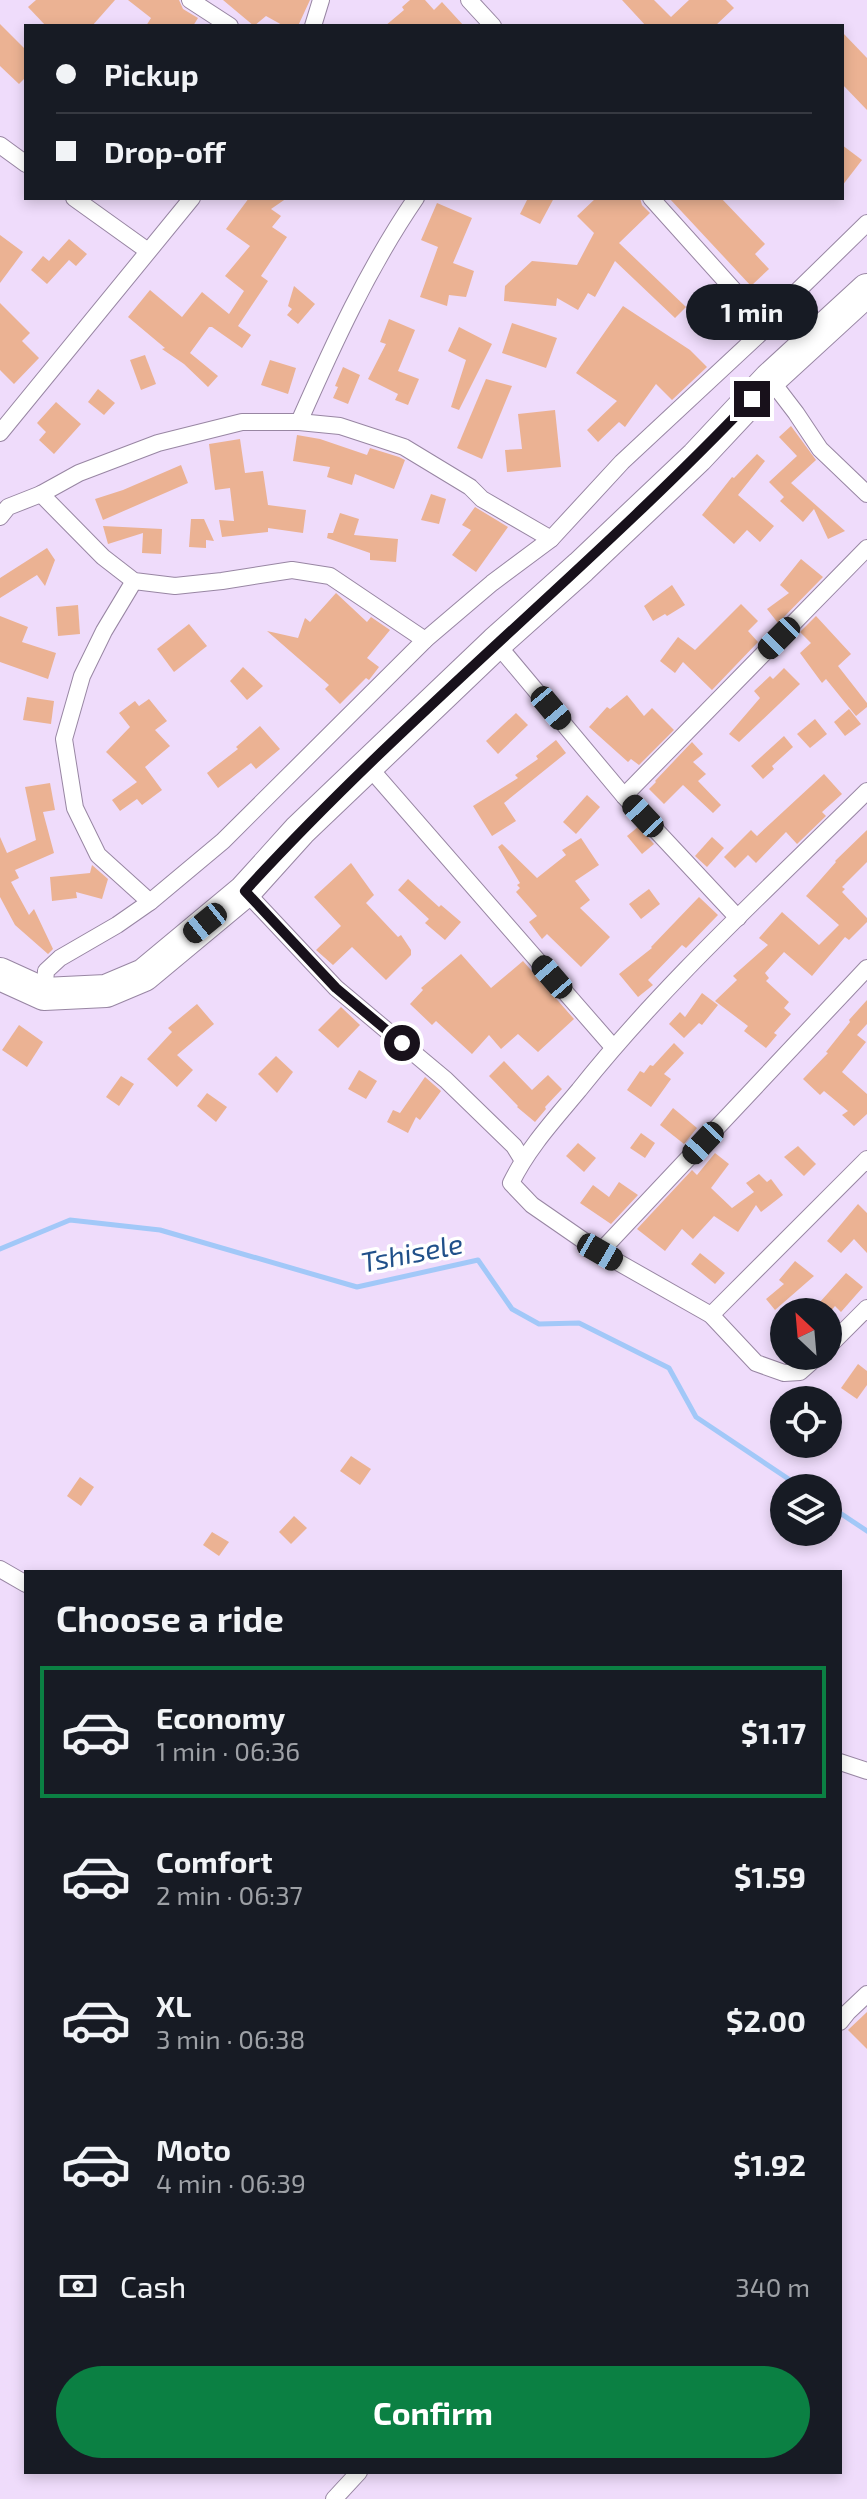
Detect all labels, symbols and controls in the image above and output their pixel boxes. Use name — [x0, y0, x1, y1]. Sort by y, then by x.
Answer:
text: Pickup — [104, 56, 199, 92]
text: Drop-off — [104, 133, 226, 169]
callout: 1 min — [686, 283, 818, 339]
text: 1 min — [721, 296, 783, 327]
route end — [734, 381, 770, 417]
car — [754, 613, 804, 663]
car — [526, 682, 576, 734]
car — [618, 790, 668, 842]
car — [179, 899, 231, 947]
car — [527, 951, 577, 1003]
route start — [384, 1025, 420, 1061]
car — [678, 1117, 728, 1169]
water label: Tshisele — [358, 1225, 466, 1279]
car — [573, 1230, 627, 1274]
north arrow — [770, 1298, 842, 1370]
map controls — [770, 1298, 842, 1546]
button: locate — [770, 1386, 842, 1458]
button: layers — [770, 1474, 842, 1546]
text: Choose a ride — [56, 1596, 284, 1639]
icon: car — [60, 1696, 132, 1768]
text: Economy — [156, 1699, 285, 1735]
text: $1.17 — [741, 1714, 806, 1750]
text: 1 min · 06:36 — [156, 1735, 300, 1766]
icon: car — [60, 1840, 132, 1912]
text: Comfort — [156, 1843, 273, 1879]
text: $1.59 — [734, 1858, 806, 1894]
text: 2 min · 06:37 — [156, 1879, 303, 1910]
icon: car — [60, 1984, 132, 2056]
text: XL — [156, 1987, 191, 2023]
text: $2.00 — [726, 2002, 806, 2038]
text: 3 min · 06:38 — [156, 2023, 305, 2054]
icon: car — [60, 2128, 132, 2200]
text: Moto — [156, 2131, 231, 2167]
text: $1.92 — [733, 2146, 806, 2182]
text: 4 min · 06:39 — [156, 2167, 306, 2198]
icon: cash — [56, 2264, 100, 2308]
text: Cash — [120, 2268, 186, 2304]
text: 340 m — [735, 2271, 810, 2302]
button: Confirm — [56, 2366, 810, 2458]

